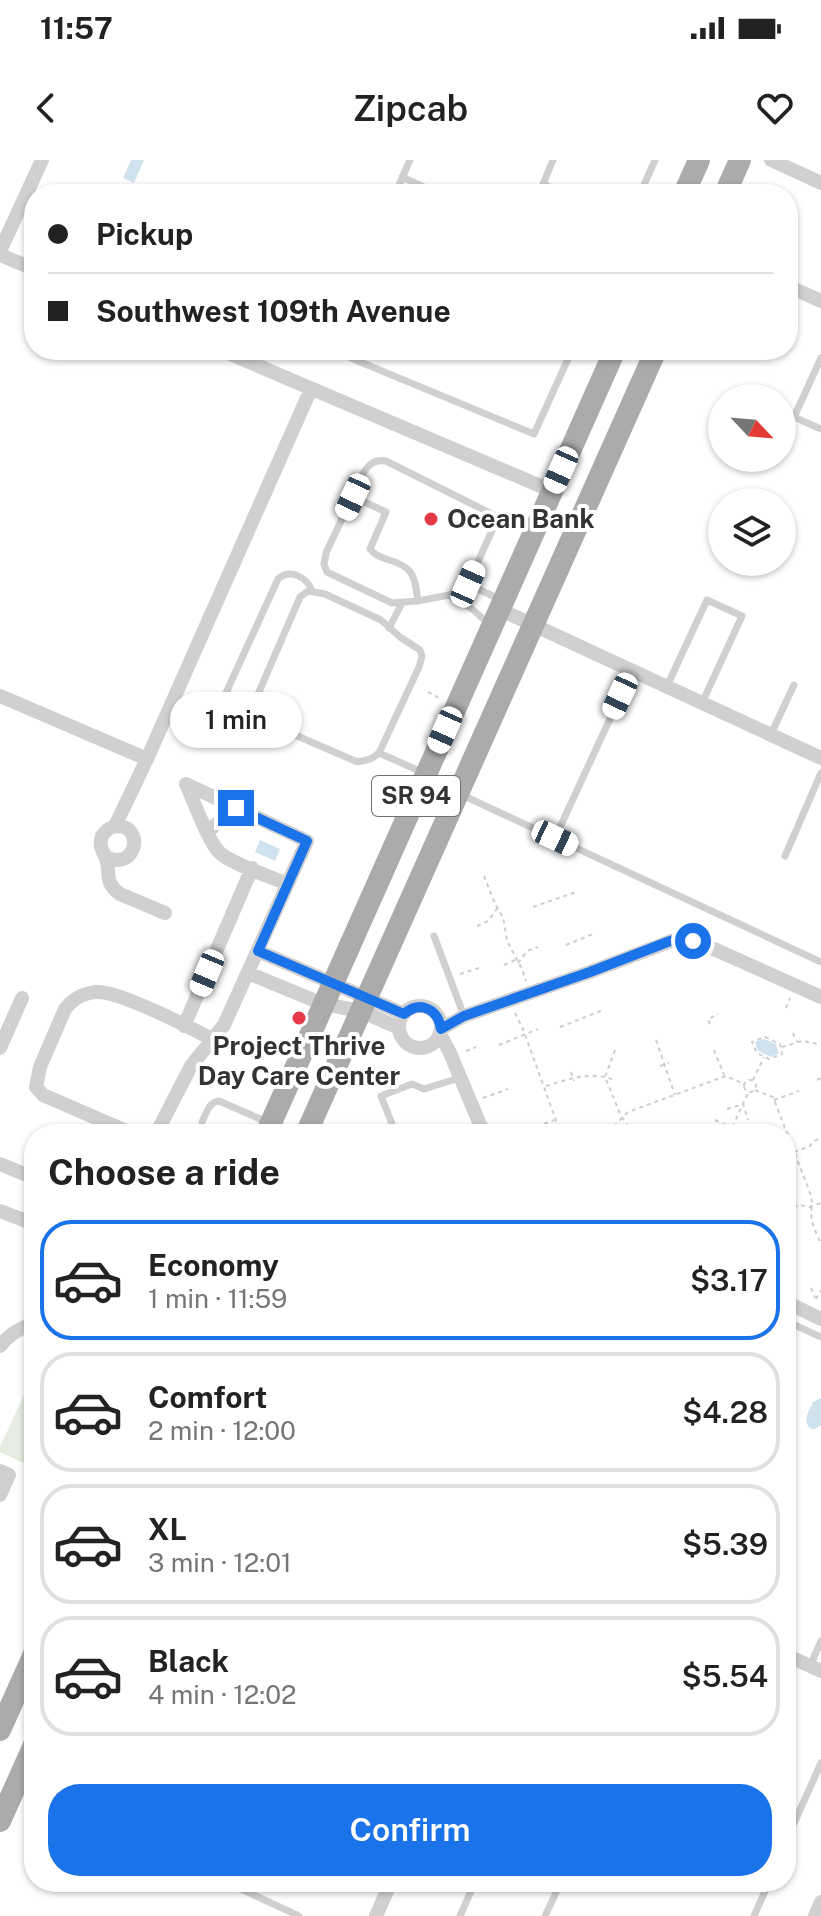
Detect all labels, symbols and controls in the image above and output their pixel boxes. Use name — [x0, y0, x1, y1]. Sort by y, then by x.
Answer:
text: 11:57 — [40, 10, 113, 46]
icon: back — [24, 86, 68, 130]
icon: heart — [753, 86, 797, 130]
text: Zipcab — [353, 87, 468, 129]
text: Pickup — [96, 216, 193, 252]
text: Southwest 109th Avenue — [96, 293, 451, 329]
north arrow — [708, 384, 796, 472]
map controls — [708, 384, 796, 576]
car — [540, 443, 582, 497]
car — [332, 470, 374, 524]
button: layers — [708, 488, 796, 576]
place label: Ocean Bank — [447, 503, 595, 534]
marker: Ocean Bank — [422, 510, 440, 528]
car — [447, 557, 489, 611]
car — [599, 669, 641, 723]
callout: 1 min — [170, 692, 302, 748]
car — [424, 703, 466, 757]
text: 1 min — [205, 704, 267, 735]
road number: SR 94 — [372, 776, 460, 816]
route end — [218, 790, 254, 826]
car — [528, 817, 582, 859]
route start — [675, 923, 711, 959]
car — [187, 946, 227, 1000]
marker: Project Thrive Day Care Center — [290, 1009, 308, 1027]
place label: Project Thrive Day Care Center — [198, 1030, 401, 1091]
text: Choose a ride — [48, 1151, 280, 1193]
icon: car — [52, 1244, 124, 1316]
text: Economy — [148, 1247, 279, 1283]
text: $3.17 — [690, 1262, 768, 1298]
text: 1 min · 11:59 — [148, 1283, 287, 1314]
icon: car — [52, 1376, 124, 1448]
text: Comfort — [148, 1379, 267, 1415]
text: $4.28 — [682, 1394, 768, 1430]
text: 2 min · 12:00 — [148, 1415, 296, 1446]
icon: car — [52, 1508, 124, 1580]
text: XL — [148, 1511, 187, 1547]
text: $5.39 — [682, 1526, 768, 1562]
text: 3 min · 12:01 — [148, 1547, 292, 1578]
icon: car — [52, 1640, 124, 1712]
text: Black — [148, 1643, 229, 1679]
text: $5.54 — [682, 1658, 768, 1694]
text: 4 min · 12:02 — [148, 1679, 297, 1710]
button: Confirm — [48, 1784, 772, 1876]

